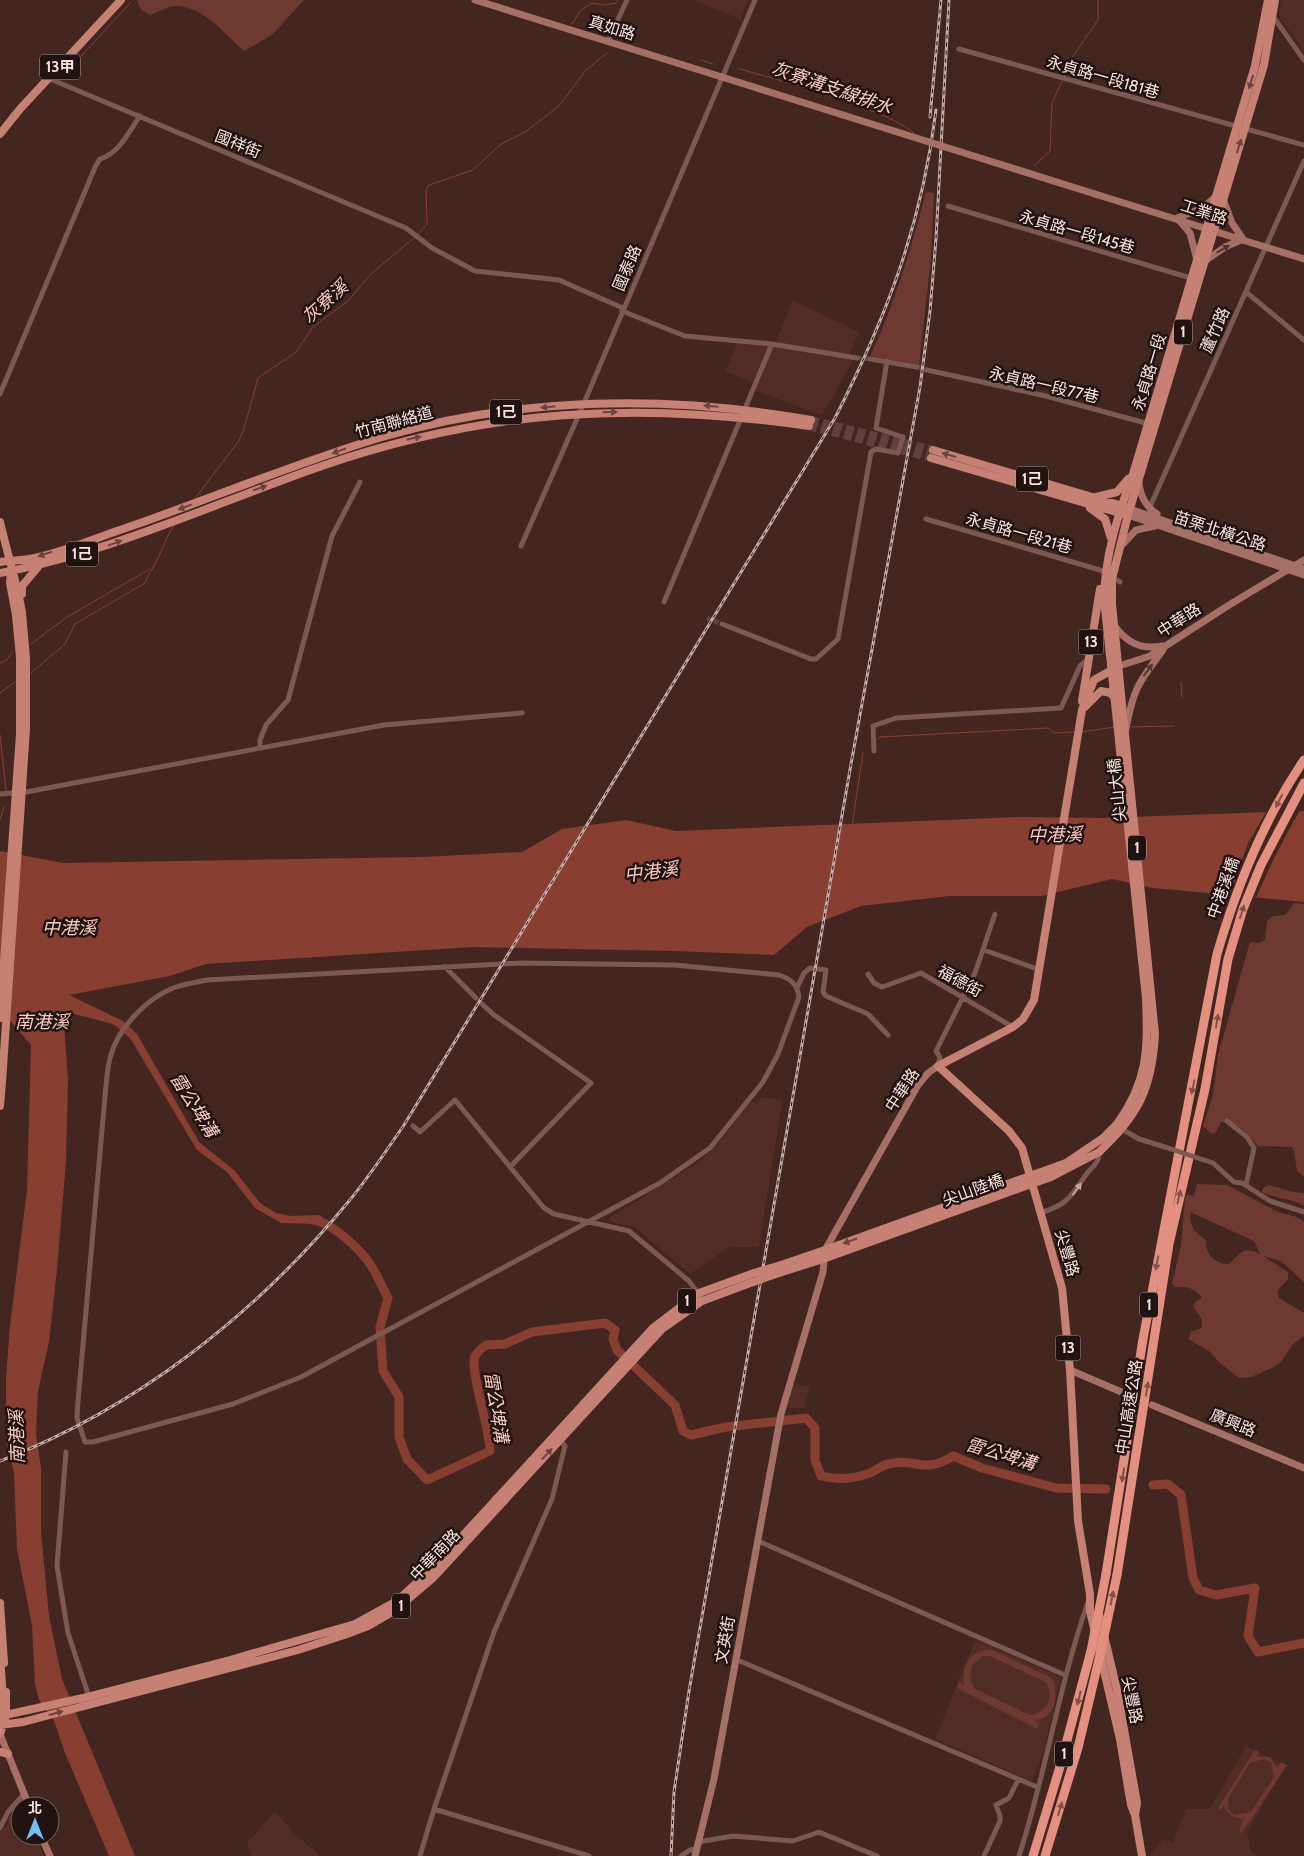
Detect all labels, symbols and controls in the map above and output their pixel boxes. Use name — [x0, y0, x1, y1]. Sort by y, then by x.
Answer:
street label: 真如路 — [586, 12, 638, 44]
street label: 永貞路一段181巷 — [1045, 52, 1161, 102]
road number: 13甲 — [40, 54, 80, 80]
water label: 灰寮溝支線排水 — [769, 57, 896, 119]
one-way arrow — [1246, 75, 1254, 90]
street label: 國祥街 — [212, 126, 264, 162]
one-way arrow — [1236, 138, 1244, 153]
street label: 工業路 — [1178, 196, 1230, 228]
street label: 永貞路一段145巷 — [1017, 206, 1137, 258]
street label: 國泰路 — [609, 242, 645, 294]
one-way arrow — [1216, 245, 1231, 253]
water label: 灰寮溪 — [298, 274, 355, 328]
street label: 蘆竹路 — [1197, 304, 1233, 356]
road number: 1 — [1174, 320, 1192, 344]
street label: 永貞路一段 — [1128, 331, 1170, 413]
street label: 永貞路一段77巷 — [987, 363, 1101, 407]
road number: 1己 — [490, 400, 522, 424]
street label: 竹南聯絡道 — [353, 402, 435, 442]
one-way arrow — [702, 402, 718, 410]
one-way arrow — [540, 403, 556, 411]
one-way arrow — [602, 408, 618, 416]
one-way arrow — [407, 434, 422, 442]
one-way arrow — [331, 448, 346, 455]
one-way arrow — [942, 451, 957, 459]
road number: 1己 — [1016, 466, 1048, 492]
one-way arrow — [253, 484, 268, 492]
one-way arrow — [178, 504, 193, 511]
street label: 苗栗北橫公路 — [1171, 507, 1269, 555]
street label: 永貞路一段21巷 — [964, 509, 1074, 557]
one-way arrow — [107, 539, 122, 546]
road number: 1己 — [66, 542, 98, 566]
one-way arrow — [38, 551, 53, 559]
street label: 中華路 — [1154, 599, 1204, 641]
road number: 13 — [1078, 630, 1104, 654]
one-way arrow — [1142, 664, 1153, 677]
street label: 尖山大橋 — [1104, 757, 1130, 823]
one-way arrow — [1275, 794, 1283, 809]
water label: 中港溪 — [1028, 823, 1085, 846]
road number: 1 — [1128, 836, 1146, 860]
street label: 中港溪橋 — [1203, 855, 1243, 921]
water label: 中港溪 — [623, 857, 682, 886]
one-way arrow — [1238, 904, 1246, 919]
water label: 中港溪 — [42, 917, 99, 939]
street label: 福德街 — [934, 961, 986, 1001]
water label: 南港溪 — [15, 1011, 72, 1033]
one-way arrow — [1213, 1013, 1221, 1029]
street label: 中華路 — [881, 1065, 923, 1115]
water label: 雷公埤溝 — [166, 1069, 224, 1144]
one-way arrow — [1189, 1079, 1197, 1094]
street label: 尖山陸橋 — [940, 1170, 1006, 1210]
one-way arrow — [1072, 1182, 1082, 1196]
one-way arrow — [1175, 1189, 1183, 1204]
street label: 尖豐路 — [1051, 1227, 1083, 1279]
one-way arrow — [842, 1237, 857, 1245]
one-way arrow — [1153, 1256, 1161, 1271]
road number: 1 — [678, 1288, 696, 1314]
road number: 1 — [1140, 1292, 1158, 1318]
road number: 13 — [1056, 1336, 1080, 1360]
street label: 中山高速公路 — [1112, 1358, 1146, 1456]
water label: 雷公埤溝 — [480, 1370, 513, 1447]
one-way arrow — [1143, 1380, 1151, 1396]
street label: 廣興路 — [1207, 1405, 1259, 1441]
water label: 南港溪 — [5, 1407, 29, 1464]
water label: 雷公埤溝 — [963, 1433, 1042, 1476]
one-way arrow — [541, 1449, 553, 1461]
one-way arrow — [1118, 1468, 1126, 1484]
street label: 中華南路 — [406, 1525, 464, 1585]
one-way arrow — [1108, 1590, 1116, 1605]
road number: 1 — [392, 1594, 410, 1618]
street label: 文英街 — [711, 1615, 739, 1665]
street label: 尖豐路 — [1118, 1675, 1146, 1725]
one-way arrow — [1075, 1690, 1083, 1705]
one-way arrow — [49, 1709, 64, 1717]
road number: 1 — [1055, 1742, 1073, 1766]
north arrow — [10, 1796, 60, 1846]
text: 北 — [28, 1799, 42, 1817]
one-way arrow — [1056, 1802, 1064, 1817]

